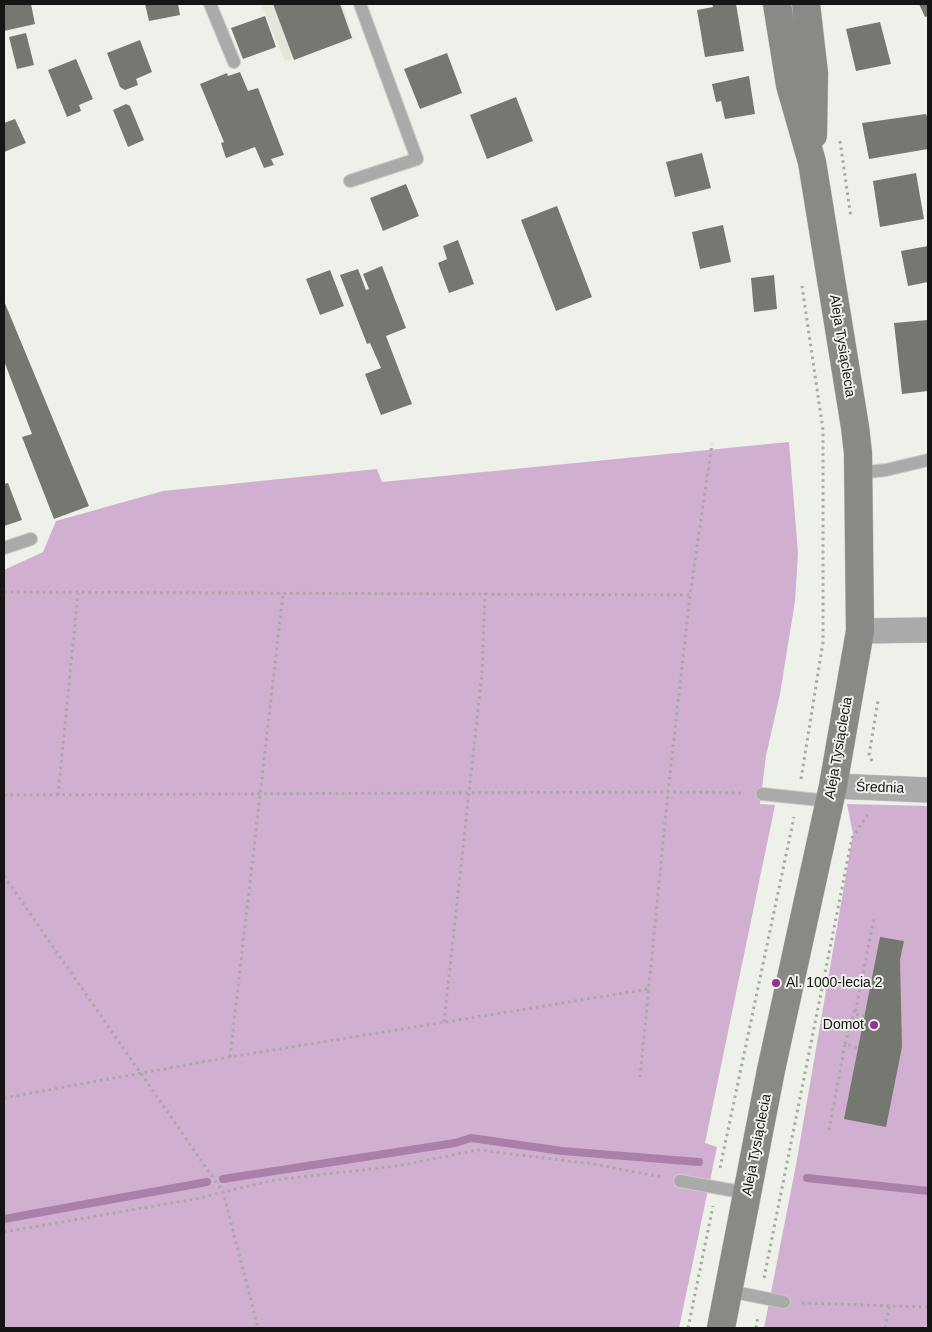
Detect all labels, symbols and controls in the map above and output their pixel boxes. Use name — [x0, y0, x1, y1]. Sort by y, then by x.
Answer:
street label: Aleja Tysiąclecia — [826, 294, 858, 398]
street label: Aleja Tysiąclecia — [822, 696, 856, 800]
street label: Średnia — [856, 779, 904, 797]
place label: Al. 1000-lecia 2 — [786, 975, 883, 991]
marker: Al. 1000-lecia 2 — [770, 977, 782, 989]
place label: Domot — [823, 1017, 864, 1033]
marker: Domot — [868, 1019, 880, 1031]
street label: Aleja Tysiąclecia — [739, 1093, 775, 1197]

